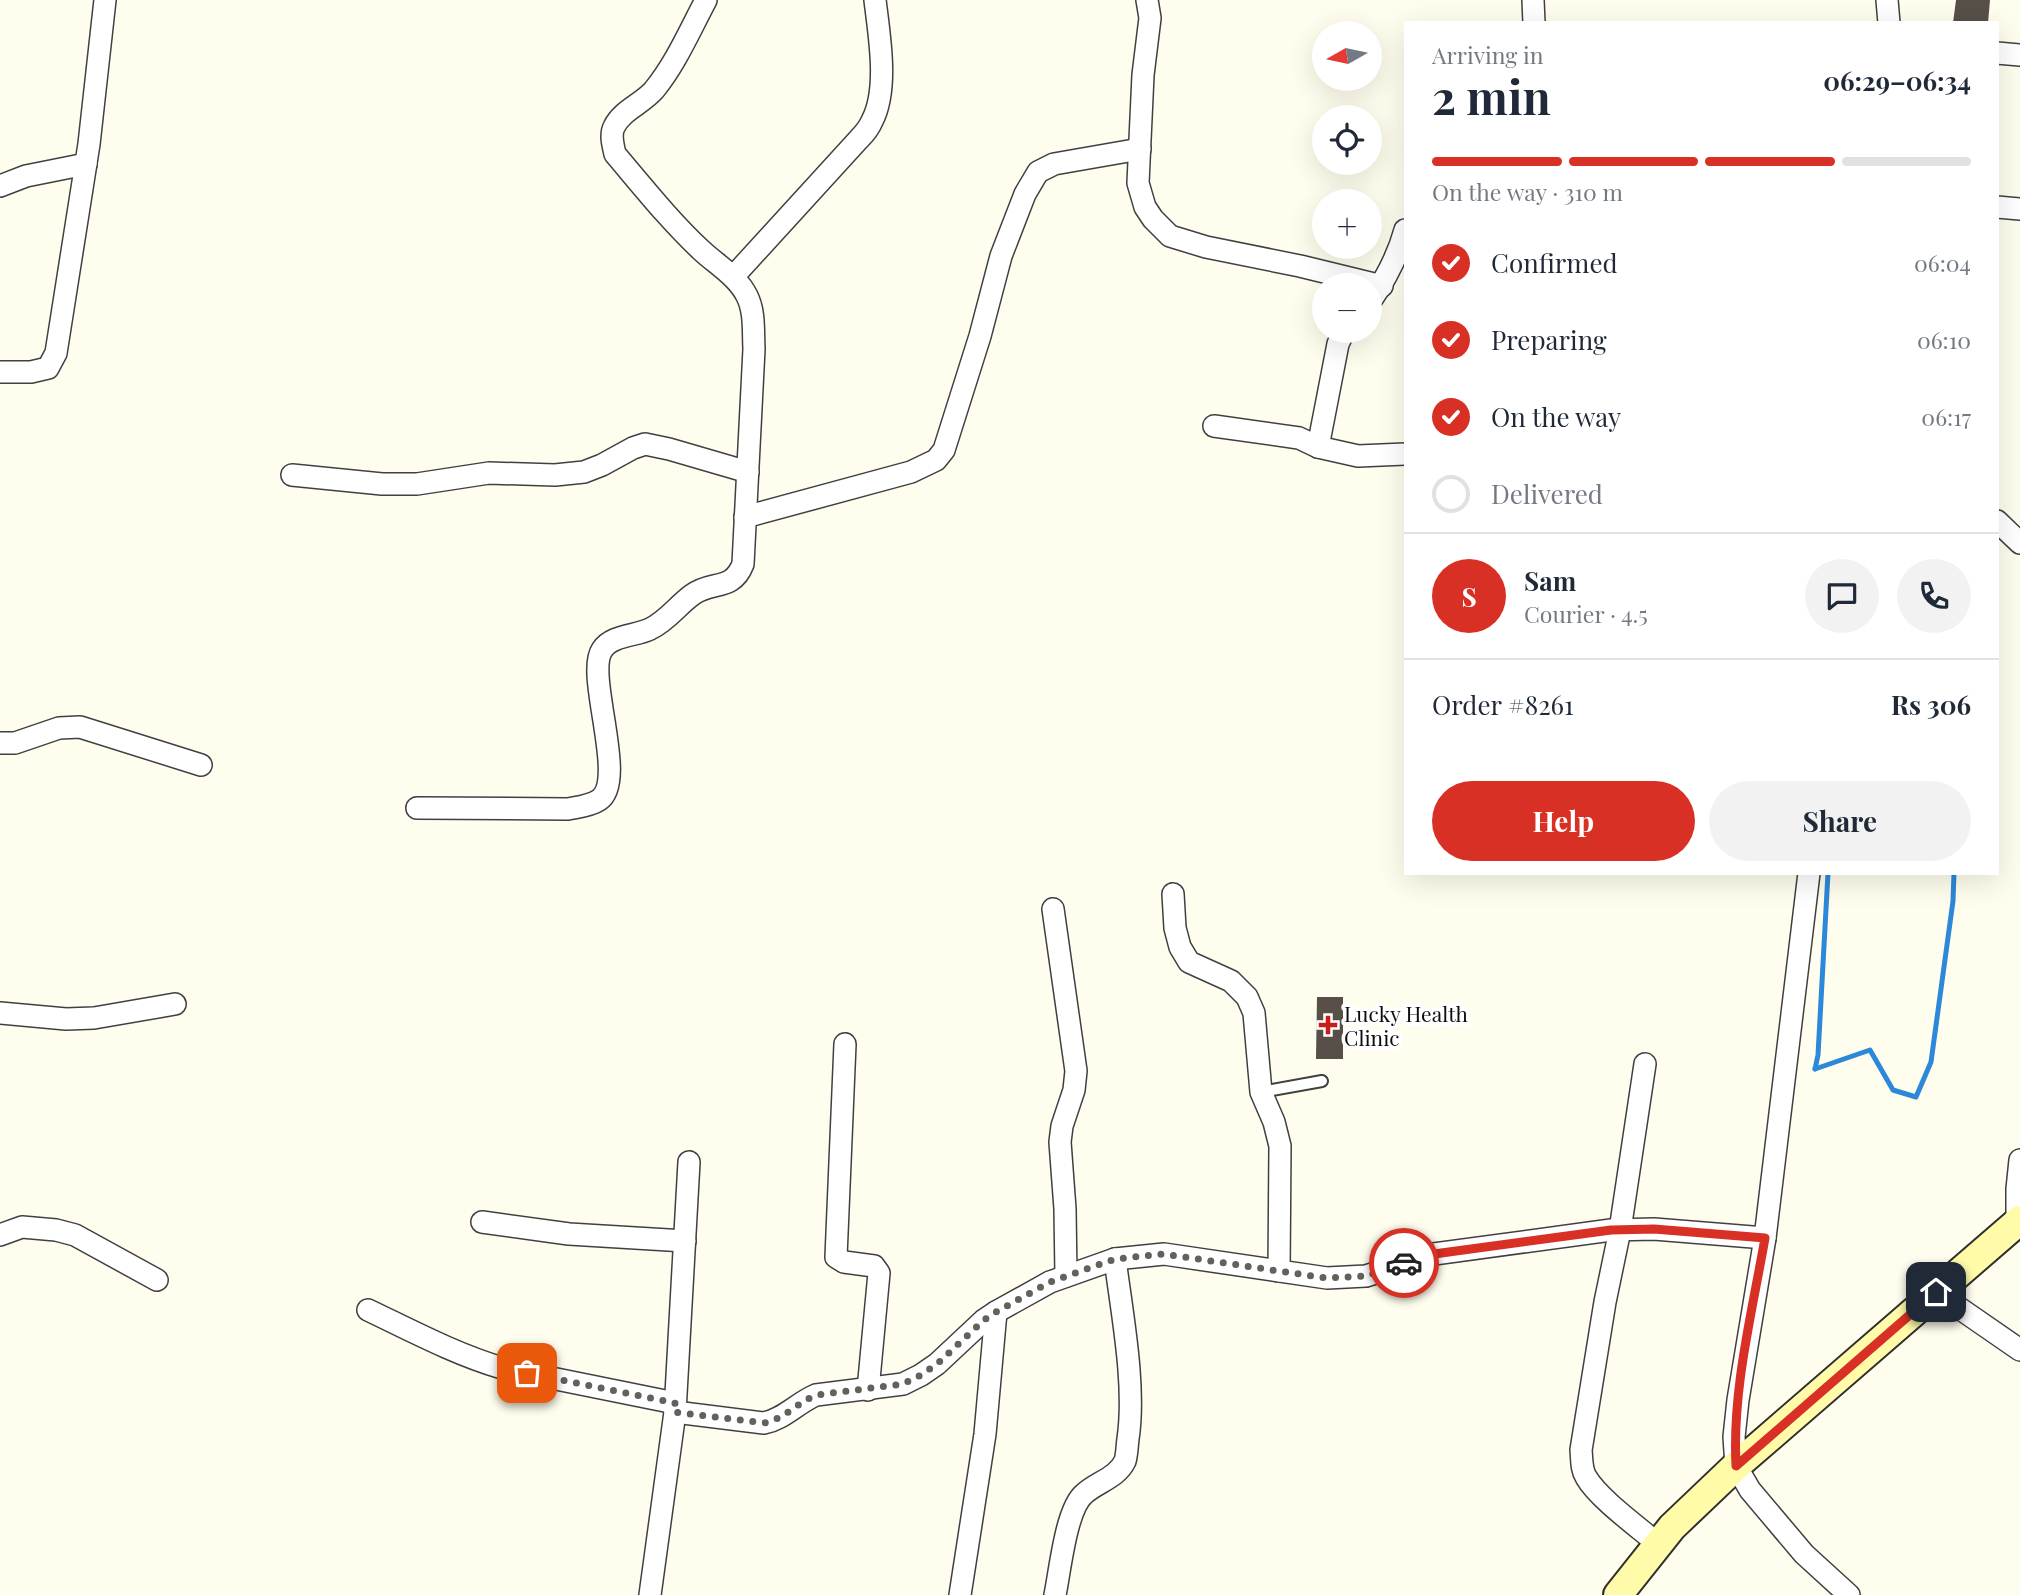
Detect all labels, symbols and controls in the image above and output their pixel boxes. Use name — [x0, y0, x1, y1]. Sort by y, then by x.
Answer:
north arrow — [1312, 21, 1382, 91]
map controls — [1312, 21, 1382, 343]
text: Arriving in — [1432, 39, 1544, 70]
text: 06:29–06:34 — [1823, 63, 1971, 98]
text: 2 min — [1432, 65, 1551, 127]
button: locate — [1312, 105, 1382, 175]
text: On the way · 310 m — [1432, 176, 1623, 207]
button: + — [1312, 189, 1382, 259]
icon: check — [1432, 244, 1470, 282]
text: Confirmed — [1491, 245, 1618, 280]
text: 06:04 — [1914, 247, 1971, 278]
button: − — [1312, 273, 1382, 343]
icon: check — [1432, 321, 1470, 359]
text: Preparing — [1491, 322, 1607, 357]
text: 06:10 — [1917, 324, 1971, 355]
icon: check — [1432, 398, 1470, 436]
text: On the way — [1491, 399, 1621, 434]
text: 06:17 — [1921, 401, 1971, 432]
text: Delivered — [1491, 476, 1603, 511]
button: chat — [1805, 559, 1879, 633]
button: phone — [1897, 559, 1971, 633]
text: Sam — [1524, 563, 1576, 598]
text: S — [1461, 579, 1477, 614]
text: Courier · 4.5 — [1524, 598, 1648, 629]
text: Order #8261 — [1432, 687, 1574, 722]
text: Rs 306 — [1891, 687, 1971, 722]
button: Help — [1432, 781, 1695, 861]
button: Share — [1709, 781, 1971, 861]
place label: Lucky Health Clinic — [1344, 999, 1469, 1051]
marker: Lucky Health Clinic — [1318, 1015, 1338, 1035]
courier — [1369, 1228, 1439, 1298]
icon: car — [1385, 1244, 1423, 1282]
pin — [1906, 1262, 1966, 1322]
icon: home — [1917, 1273, 1955, 1311]
pin — [497, 1343, 557, 1403]
icon: bag — [508, 1354, 546, 1392]

